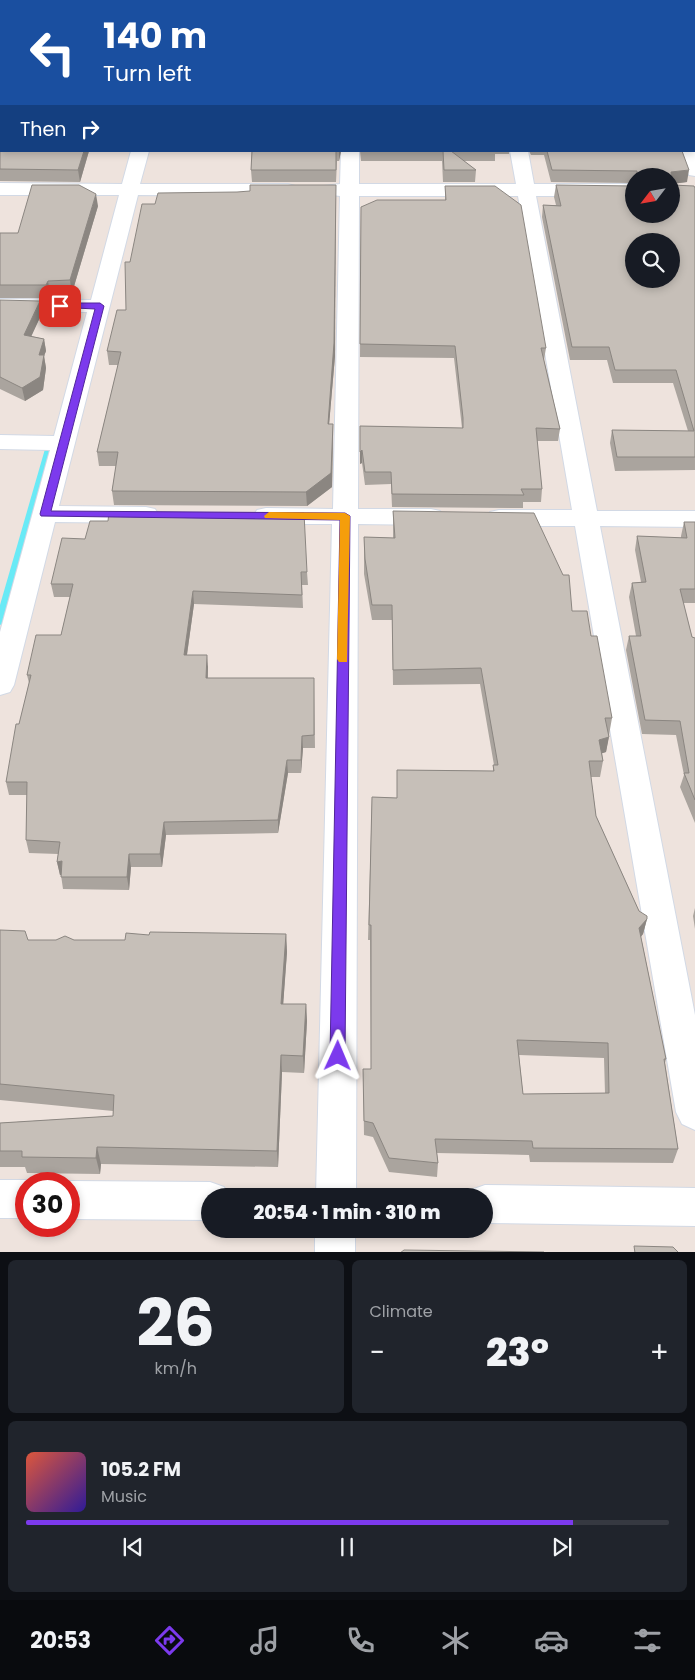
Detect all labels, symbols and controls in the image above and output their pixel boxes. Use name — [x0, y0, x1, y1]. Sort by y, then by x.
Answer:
text: 140 m — [103, 11, 207, 60]
icon: left — [20, 20, 85, 85]
text: Turn left — [103, 58, 191, 89]
icon: right — [76, 115, 104, 143]
text: Then — [20, 116, 66, 143]
north arrow — [625, 168, 680, 222]
map controls — [625, 168, 680, 288]
button: search — [625, 233, 680, 288]
pin — [39, 285, 81, 327]
icon: arrive — [46, 292, 74, 320]
position arrow — [311, 1029, 363, 1081]
speed limit sign: 30 — [15, 1172, 80, 1237]
text: 20:54 · 1 min · 310 m — [254, 1199, 440, 1226]
text: 26 — [136, 1278, 215, 1369]
text: Climate — [370, 1300, 433, 1323]
text: 23° — [486, 1326, 549, 1379]
text: − — [370, 1333, 385, 1372]
text: + — [650, 1333, 669, 1372]
text: km/h — [154, 1357, 197, 1380]
text: 105.2 FM — [101, 1456, 181, 1483]
text: Music — [101, 1485, 147, 1508]
icon: previous — [119, 1533, 147, 1561]
icon: pause — [333, 1533, 361, 1561]
icon: next — [548, 1533, 576, 1561]
icon: directions — [152, 1623, 187, 1658]
icon: music — [247, 1623, 282, 1658]
icon: phone — [343, 1623, 378, 1658]
icon: climate — [438, 1623, 473, 1658]
icon: car — [534, 1623, 569, 1658]
icon: filters — [630, 1623, 665, 1658]
text: 20:53 — [30, 1625, 91, 1656]

